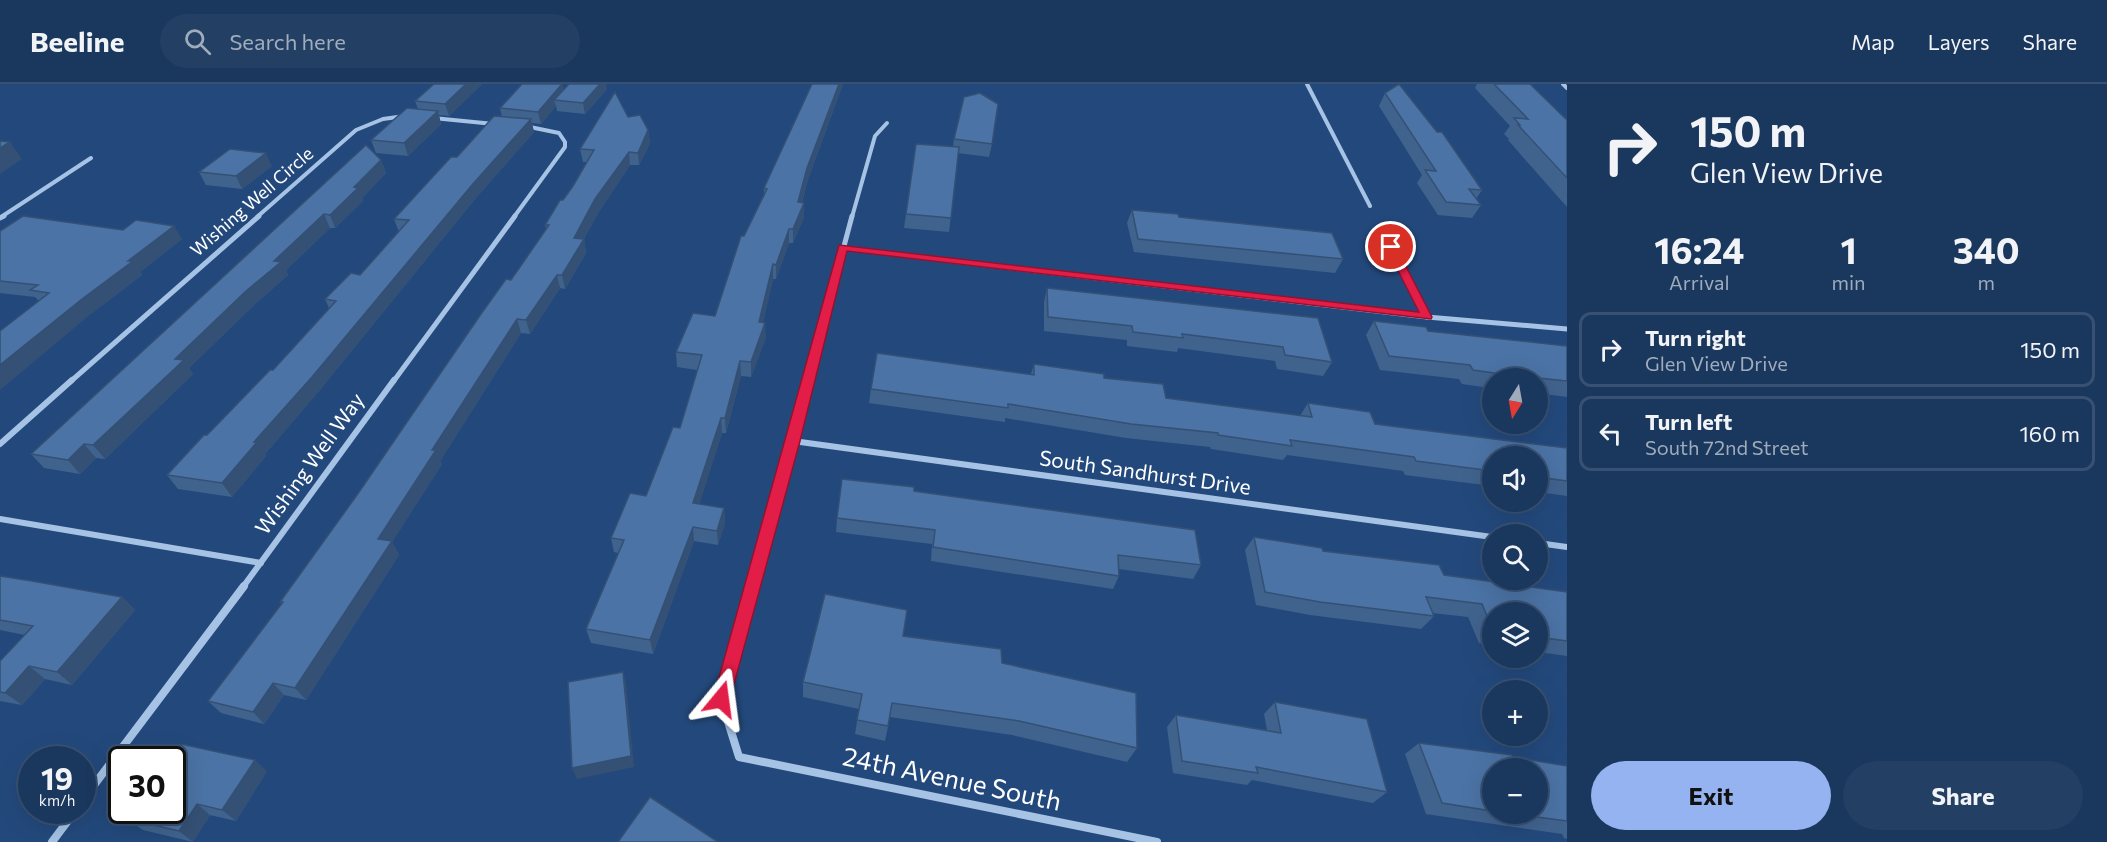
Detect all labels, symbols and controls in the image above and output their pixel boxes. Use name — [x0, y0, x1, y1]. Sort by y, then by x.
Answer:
search box — [160, 14, 580, 68]
text: Beeline — [30, 24, 124, 58]
icon: search — [181, 25, 214, 58]
text: Search here — [229, 28, 346, 55]
text: Map — [1851, 29, 1895, 54]
text: Layers — [1928, 29, 1990, 54]
text: Share — [2023, 29, 2077, 54]
text: 150 m — [1690, 104, 1806, 156]
icon: right — [1591, 108, 1669, 186]
street label: Wishing Well Circle — [185, 142, 317, 261]
text: Glen View Drive — [1690, 156, 1883, 189]
pin — [1365, 221, 1416, 272]
text: 16:24 — [1654, 227, 1744, 271]
text: 1 — [1840, 227, 1857, 271]
text: 340 — [1953, 227, 2020, 271]
icon: arrive — [1374, 230, 1407, 263]
text: Arrival — [1669, 270, 1730, 294]
text: min — [1832, 270, 1866, 294]
text: m — [1978, 270, 1995, 294]
text: Turn right — [1645, 324, 1746, 351]
icon: right — [1594, 333, 1627, 366]
text: 150 m — [2020, 336, 2080, 363]
text: Glen View Drive — [1645, 351, 1788, 375]
north arrow — [1482, 368, 1548, 434]
map controls — [1482, 368, 1548, 824]
street label: Wishing Well Way — [249, 387, 369, 539]
text: Turn left — [1645, 408, 1732, 435]
icon: left — [1594, 417, 1627, 450]
text: 160 m — [2019, 420, 2080, 447]
text: South 72nd Street — [1645, 435, 1808, 459]
street label: South Sandhurst Drive — [1038, 444, 1253, 499]
button: sound — [1482, 446, 1548, 512]
button: search — [1482, 524, 1548, 590]
button: layers — [1482, 602, 1548, 668]
position arrow — [689, 667, 753, 731]
button: + — [1482, 680, 1548, 746]
street label: 24th Avenue South — [840, 739, 1064, 816]
speed limit sign: 30 — [108, 746, 186, 824]
button: − — [1482, 758, 1548, 824]
text: 19 — [41, 759, 73, 796]
button: Exit — [1591, 761, 1831, 830]
button: Share — [1843, 761, 2083, 830]
text: km/h — [39, 791, 75, 809]

